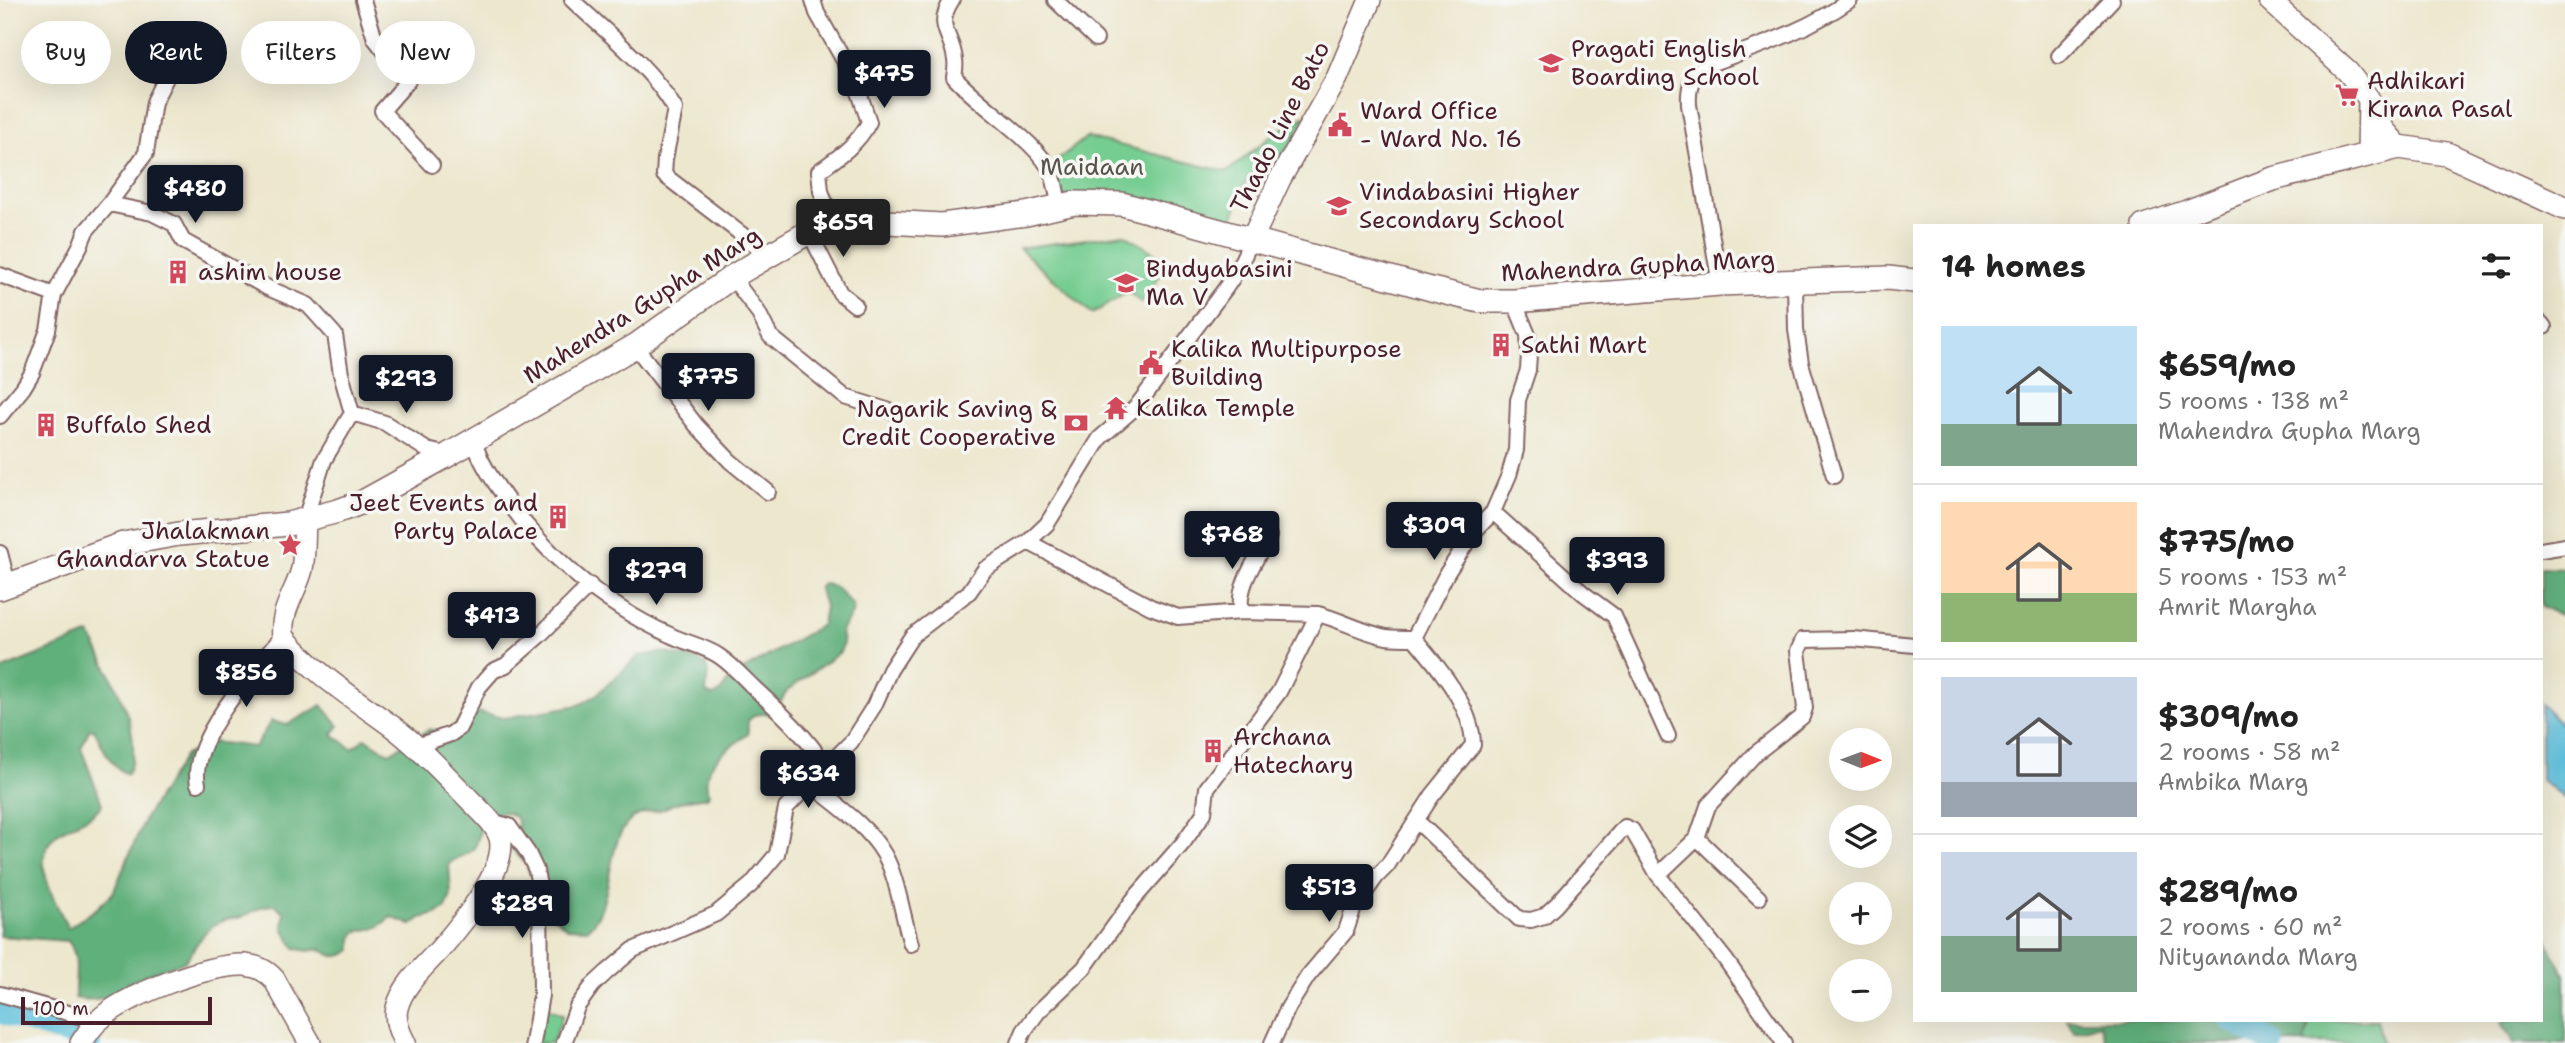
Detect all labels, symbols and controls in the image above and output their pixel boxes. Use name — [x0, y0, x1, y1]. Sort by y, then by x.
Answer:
chip: Buy — [21, 21, 111, 84]
chip: Rent — [125, 21, 227, 84]
chip: Filters — [241, 21, 361, 84]
chip: New — [375, 21, 475, 84]
place label: Pragati English Boarding School — [1571, 33, 1760, 93]
street label: Thado Line Bato — [1223, 36, 1337, 218]
school or university icon: Pragati English Boarding School — [1537, 49, 1565, 77]
pin: $475 — [843, 50, 925, 110]
text: $475 — [854, 58, 914, 88]
place label: Adhikari Kirana Pasal — [2367, 65, 2513, 125]
supermarket icon: Adhikari Kirana Pasal — [2333, 81, 2361, 109]
place label: Ward Office - Ward No. 16 — [1360, 95, 1522, 155]
public building icon: Ward Office - Ward No. 16 — [1326, 111, 1354, 139]
park label: Maidaan — [1040, 151, 1144, 183]
pin: $480 — [154, 166, 236, 225]
text: $480 — [163, 173, 227, 203]
place label: Vindabasini Higher Secondary School — [1359, 176, 1580, 236]
school or university icon: Vindabasini Higher Secondary School — [1325, 192, 1353, 220]
pin: $659 — [802, 200, 884, 259]
text: $659 — [812, 207, 874, 237]
street label: Mahendra Gupha Marg — [517, 219, 767, 391]
street label: Mahendra Gupha Marg — [1500, 243, 1776, 289]
text: 14 homes — [1941, 246, 2086, 287]
icon: filters — [2477, 247, 2515, 285]
place label: Bindyabasini Ma V — [1146, 253, 1293, 313]
place label: ashim house — [198, 256, 342, 288]
building icon: ashim house — [164, 258, 192, 286]
school or university icon: Bindyabasini Ma V — [1112, 269, 1140, 297]
place label: Sathi Mart — [1521, 329, 1647, 361]
building icon: Sathi Mart — [1487, 331, 1515, 359]
place label: Kalika Multipurpose Building — [1171, 333, 1402, 393]
text: $659/mo — [2158, 345, 2296, 386]
public building icon: Kalika Multipurpose Building — [1137, 349, 1165, 377]
pin: $775 — [667, 354, 749, 413]
icon: home — [1997, 354, 2081, 438]
pin: $293 — [365, 356, 447, 415]
text: $775 — [678, 361, 738, 391]
text: $293 — [375, 363, 437, 393]
text: 5 rooms · 138 m² — [2158, 386, 2349, 416]
place label: Kalika Temple — [1136, 392, 1295, 424]
place label: Nagarik Saving & Credit Cooperative — [842, 393, 1057, 453]
temple icon: Kalika Temple — [1102, 394, 1130, 422]
place label: Buffalo Shed — [66, 409, 212, 441]
bank icon: Nagarik Saving & Credit Cooperative — [1062, 409, 1090, 437]
building icon: Buffalo Shed — [32, 411, 60, 439]
text: Mahendra Gupha Marg — [2158, 416, 2421, 446]
place label: Jeet Events and Party Palace — [349, 487, 538, 547]
building icon: Jeet Events and Party Palace — [544, 503, 572, 531]
pin: $309 — [1393, 503, 1475, 562]
text: $309 — [1402, 510, 1466, 540]
pin: $768 — [1191, 512, 1273, 571]
place label: Jhalakman Ghandarva Statue — [56, 515, 270, 575]
text: $768 — [1200, 519, 1264, 549]
text: $775/mo — [2158, 521, 2295, 562]
icon: home — [1997, 530, 2081, 614]
place icon: Jhalakman Ghandarva Statue — [276, 531, 304, 559]
pin: $393 — [1576, 538, 1658, 597]
text: $393 — [1585, 545, 1649, 575]
pin: $279 — [615, 548, 697, 607]
text: $279 — [625, 555, 687, 585]
text: 5 rooms · 153 m² — [2158, 562, 2347, 592]
pin: $413 — [451, 592, 533, 652]
text: Amrit Margha — [2158, 592, 2317, 622]
text: $413 — [464, 600, 520, 630]
pin: $856 — [205, 650, 287, 709]
text: $856 — [215, 657, 277, 687]
text: $309/mo — [2158, 696, 2299, 737]
icon: home — [1997, 705, 2081, 789]
place label: Archana Hatechary — [1233, 721, 1354, 781]
north arrow — [1829, 728, 1892, 791]
map controls — [1829, 728, 1892, 1022]
building icon: Archana Hatechary — [1199, 737, 1227, 765]
text: 2 rooms · 58 m² — [2158, 737, 2341, 767]
pin: $634 — [767, 750, 849, 810]
text: $634 — [776, 758, 840, 788]
text: Ambika Marg — [2158, 767, 2308, 797]
button: layers — [1829, 805, 1892, 868]
pin: $513 — [1288, 864, 1370, 924]
text: $289/mo — [2158, 871, 2298, 912]
text: $513 — [1301, 872, 1357, 902]
pin: $289 — [481, 880, 563, 940]
icon: home — [1997, 880, 2081, 964]
button: + — [1829, 882, 1892, 945]
text: $289 — [490, 888, 554, 918]
text: 2 rooms · 60 m² — [2158, 912, 2343, 942]
text: Nityananda Marg — [2158, 942, 2358, 972]
button: − — [1829, 959, 1892, 1022]
scale bar — [21, 994, 212, 1026]
text: 100 m — [32, 996, 89, 1021]

